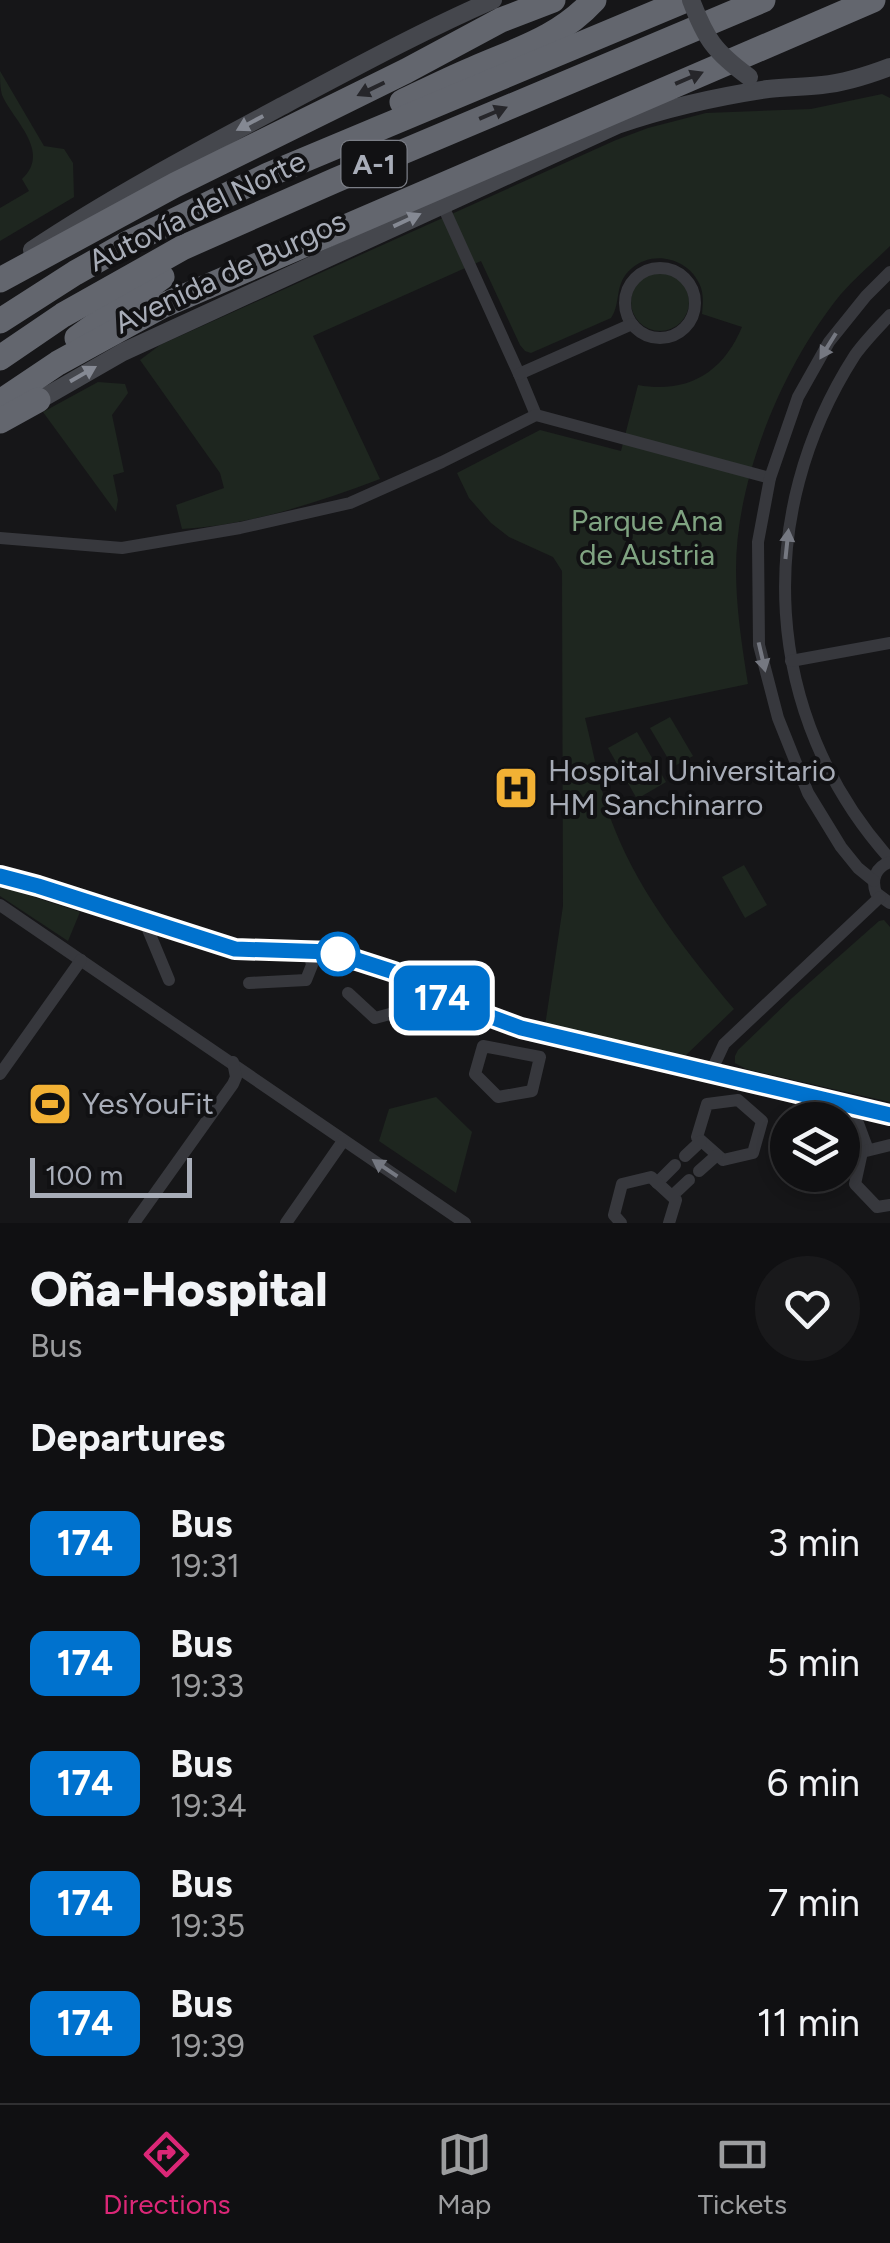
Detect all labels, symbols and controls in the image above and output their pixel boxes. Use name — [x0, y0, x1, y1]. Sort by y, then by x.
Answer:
one-way arrow — [674, 70, 704, 86]
one-way arrow — [356, 80, 385, 97]
one-way arrow — [479, 105, 508, 121]
one-way arrow — [235, 115, 264, 132]
road number: A-1 — [342, 141, 406, 187]
street label: Autovía del Norte — [82, 142, 311, 279]
street label: Avenida de Burgos — [108, 202, 351, 341]
one-way arrow — [393, 211, 422, 228]
one-way arrow — [819, 333, 837, 360]
one-way arrow — [68, 366, 97, 383]
park label: Parque Ana de Austria — [571, 502, 723, 573]
one-way arrow — [779, 527, 795, 559]
one-way arrow — [755, 642, 771, 673]
place label: Hospital Universitario HM Sanchinarro — [548, 752, 836, 823]
hospital icon: Hospital Universitario HM Sanchinarro — [493, 765, 539, 811]
unlabelled marker — [317, 933, 359, 975]
line badge: 174 — [384, 966, 500, 1030]
text: 174 — [414, 977, 470, 1019]
sports icon: YesYouFit — [27, 1081, 73, 1127]
place label: YesYouFit — [82, 1085, 214, 1122]
map controls — [770, 1102, 860, 1192]
button: layers — [770, 1102, 860, 1192]
scale bar — [30, 1153, 192, 1198]
text: 100 m — [45, 1158, 123, 1192]
one-way arrow — [371, 1159, 398, 1178]
button: heart — [755, 1256, 860, 1361]
text: Oña-Hospital — [30, 1260, 328, 1318]
text: Bus — [30, 1327, 82, 1365]
text: Departures — [30, 1415, 225, 1461]
text: Bus — [170, 1501, 233, 1547]
text: 3 min — [768, 1520, 860, 1566]
text: 174 — [57, 1522, 113, 1564]
text: 19:31 — [170, 1547, 240, 1585]
text: Bus — [170, 1621, 233, 1667]
text: 5 min — [766, 1640, 860, 1686]
text: 174 — [57, 1642, 113, 1684]
text: 19:33 — [170, 1667, 244, 1705]
text: Bus — [170, 1741, 233, 1787]
text: 6 min — [767, 1760, 860, 1806]
text: 174 — [57, 1762, 113, 1804]
text: 19:34 — [170, 1787, 247, 1825]
text: Bus — [170, 1861, 233, 1907]
text: 7 min — [768, 1880, 860, 1926]
text: 174 — [57, 1882, 113, 1924]
text: 19:35 — [170, 1907, 245, 1945]
text: Bus — [170, 1981, 233, 2027]
text: 11 min — [757, 2000, 860, 2046]
text: 174 — [57, 2002, 113, 2044]
text: 19:39 — [170, 2027, 245, 2065]
tab: Directions — [103, 2127, 231, 2221]
tab: Map — [437, 2127, 492, 2221]
tab: Tickets — [698, 2127, 787, 2221]

